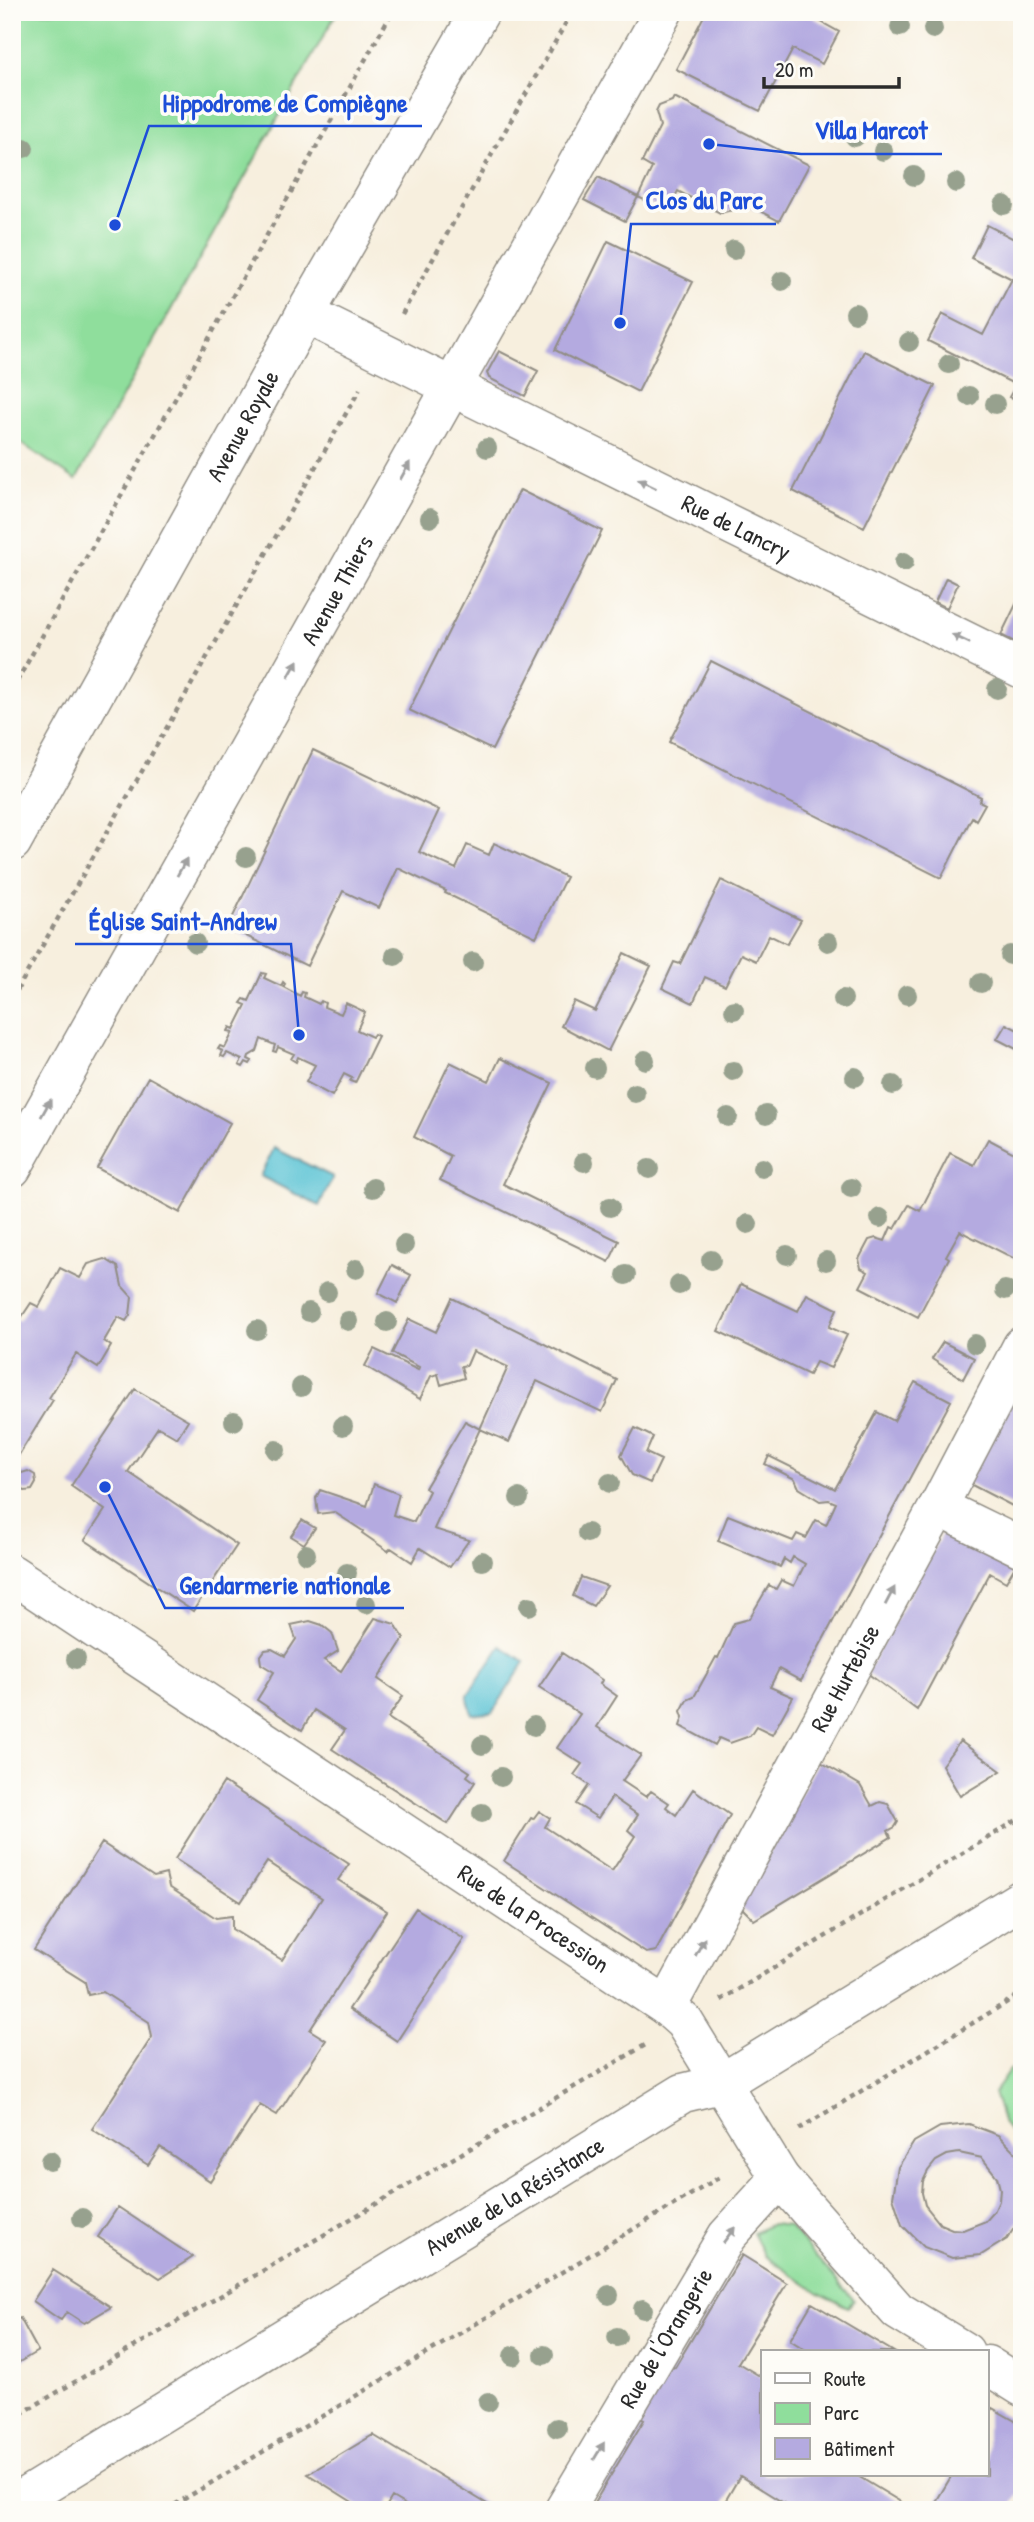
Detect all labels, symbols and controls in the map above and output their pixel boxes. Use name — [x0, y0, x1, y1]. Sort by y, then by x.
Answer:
scale bar — [764, 46, 899, 90]
text: 20 m — [775, 55, 813, 84]
callout: Hippodrome de Compiègne — [149, 79, 422, 126]
text: Hippodrome de Compiègne — [162, 85, 408, 121]
callout: Villa Marcot — [801, 107, 942, 154]
text: Villa Marcot — [815, 112, 929, 147]
callout: Clos du Parc — [631, 177, 776, 224]
text: Clos du Parc — [646, 182, 763, 217]
street label: Avenue Royale — [198, 364, 286, 487]
one-way arrow — [399, 461, 411, 481]
one-way arrow — [637, 479, 657, 490]
street label: Rue de Lancry — [677, 486, 796, 567]
street label: Avenue Thiers — [293, 529, 380, 650]
one-way arrow — [951, 634, 971, 645]
one-way arrow — [287, 659, 299, 679]
one-way arrow — [176, 858, 188, 877]
callout: Église Saint-Andrew — [75, 897, 291, 944]
text: Église Saint-Andrew — [89, 903, 277, 939]
one-way arrow — [40, 1099, 52, 1118]
callout: Gendarmerie nationale — [165, 1561, 404, 1608]
text: Gendarmerie nationale — [179, 1567, 391, 1602]
one-way arrow — [884, 1587, 896, 1606]
street label: Rue Hurtebise — [802, 1618, 887, 1737]
street label: Rue de la Procession — [452, 1856, 616, 1979]
one-way arrow — [694, 1938, 706, 1957]
street label: Avenue de la Résistance — [419, 2128, 610, 2262]
one-way arrow — [722, 2226, 736, 2245]
street label: Rue de l'Orangerie — [611, 2261, 720, 2414]
legend — [761, 2350, 988, 2476]
text: Route — [824, 2364, 866, 2393]
text: Parc — [824, 2398, 859, 2427]
text: Bâtiment — [824, 2434, 895, 2463]
one-way arrow — [593, 2442, 605, 2461]

